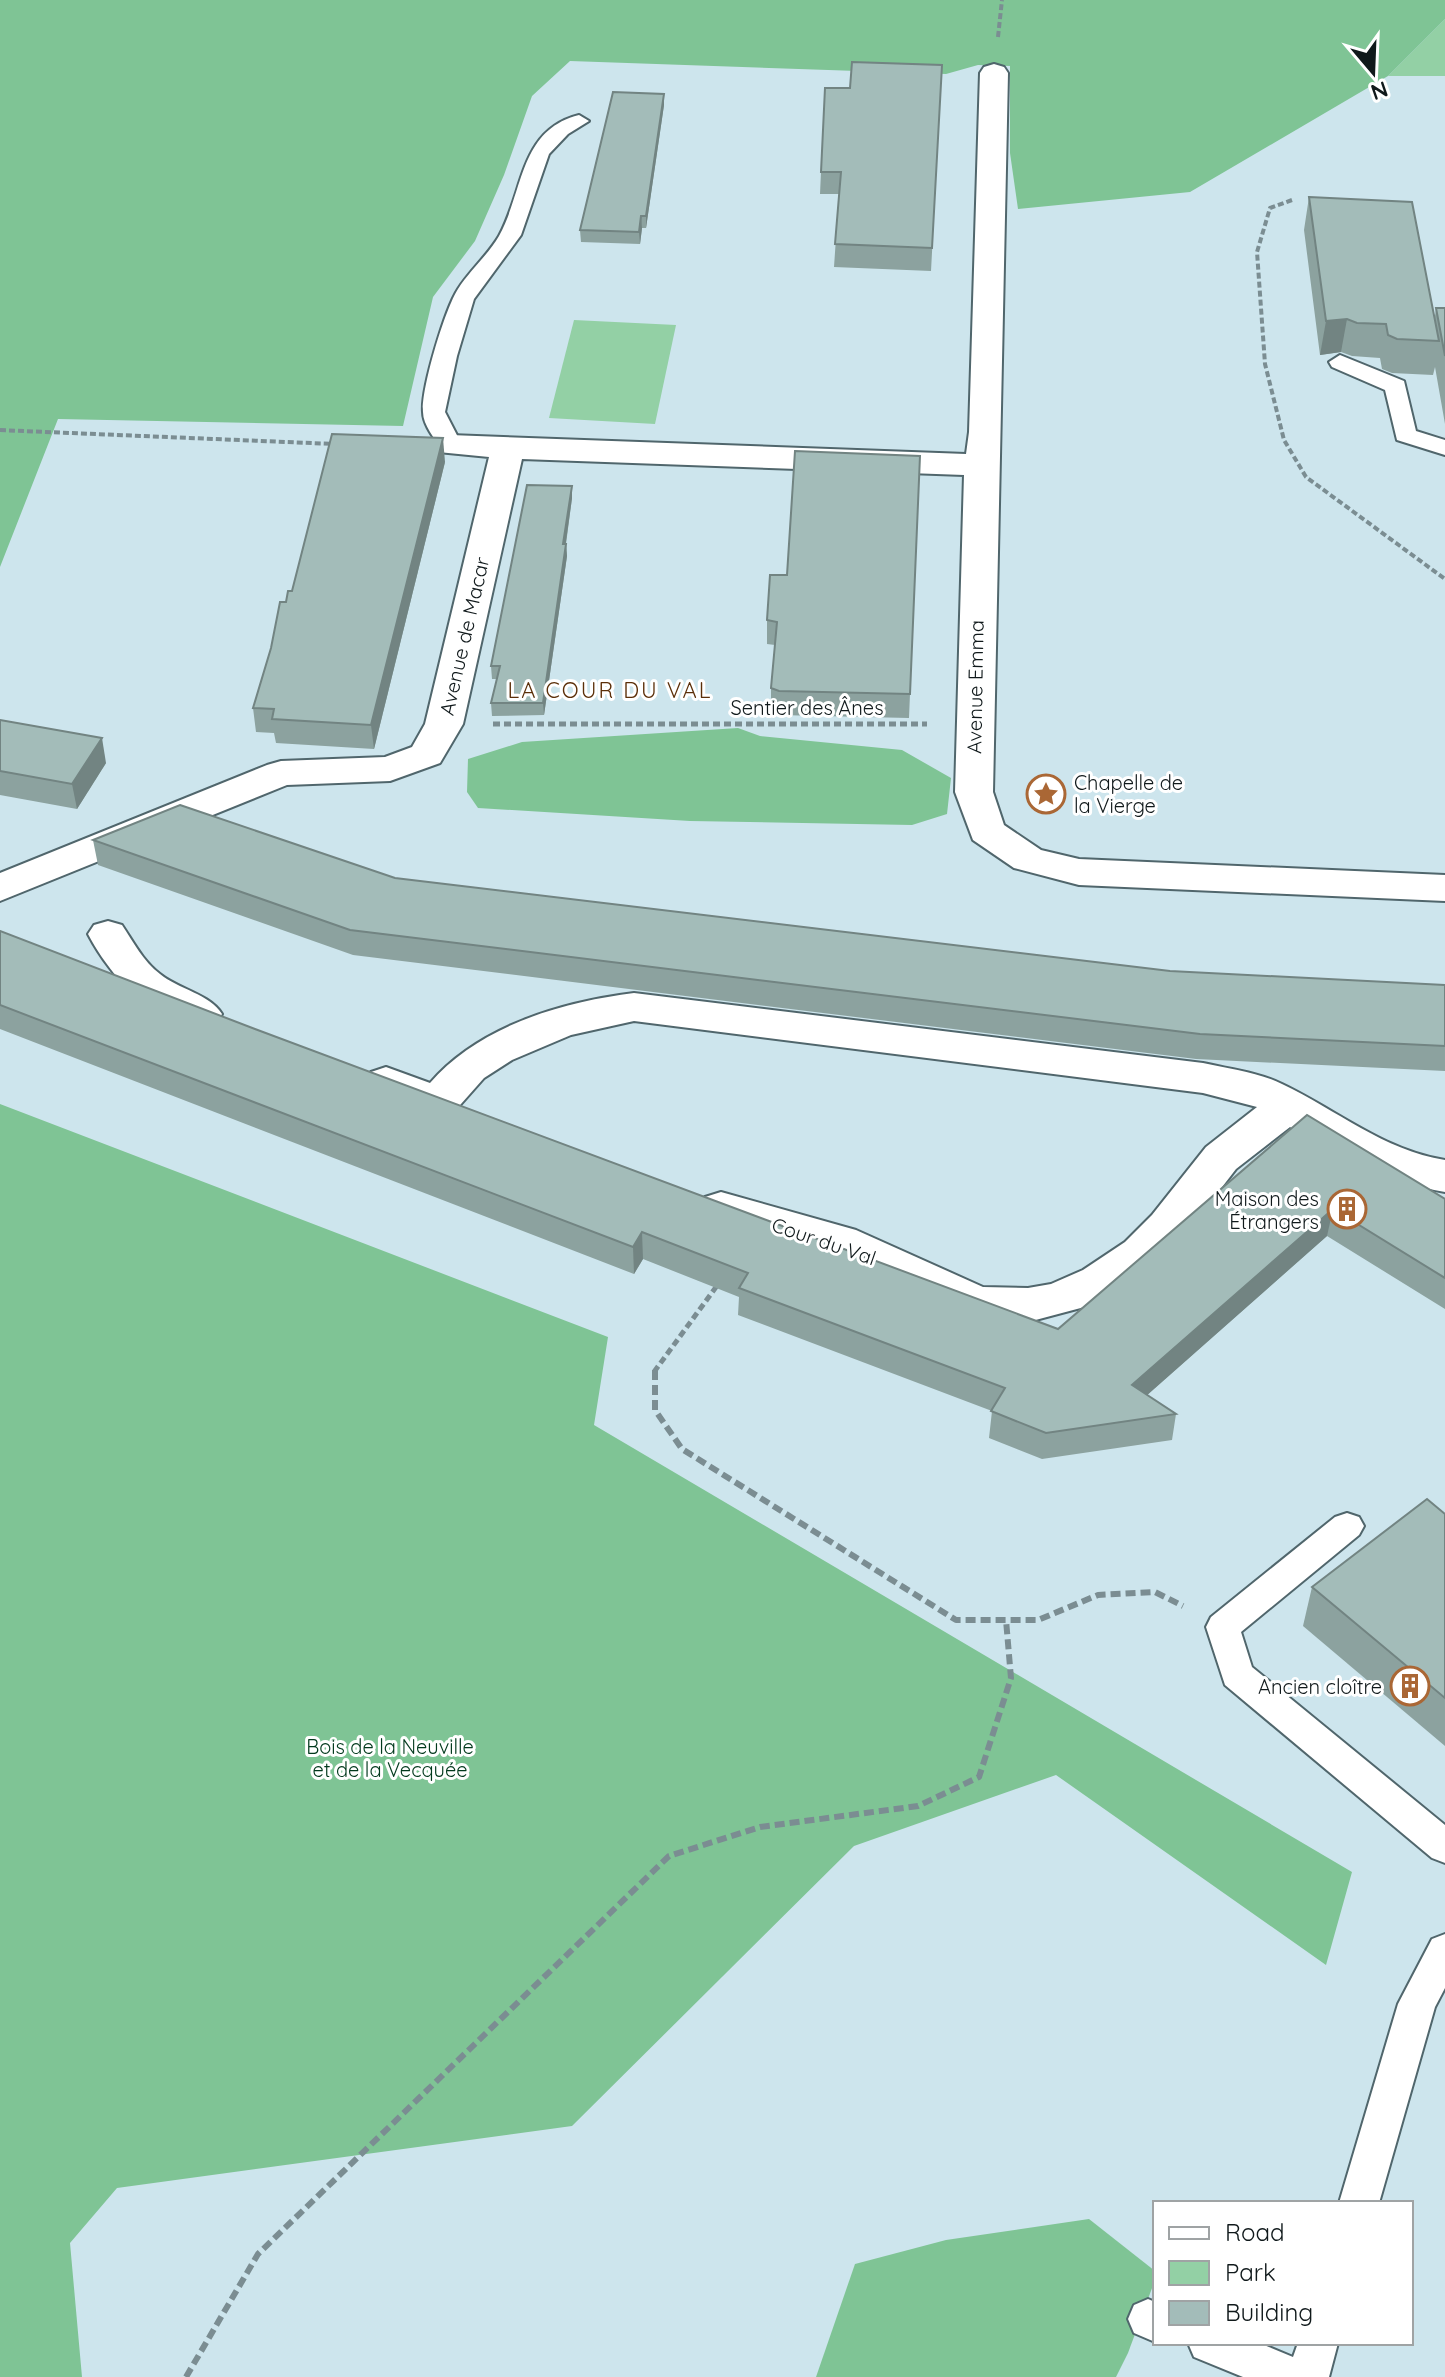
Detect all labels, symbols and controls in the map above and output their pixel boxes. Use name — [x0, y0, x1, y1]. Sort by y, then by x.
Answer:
north arrow — [1333, 32, 1413, 112]
text: N — [1367, 75, 1392, 107]
street label: Avenue de Macar — [434, 554, 494, 718]
street label: Avenue Emma — [961, 620, 989, 754]
district label: LA COUR DU VAL — [508, 676, 712, 704]
street label: Sentier des Ânes — [730, 695, 884, 720]
place label: Chapelle de la Vierge — [1074, 770, 1183, 818]
place icon: Chapelle de la Vierge — [1025, 773, 1067, 815]
place label: Maison des Étrangers — [1215, 1186, 1319, 1234]
building icon: Maison des Étrangers — [1326, 1188, 1368, 1230]
street label: Cour du Val — [769, 1211, 879, 1271]
building icon: Ancien cloître — [1389, 1665, 1431, 1707]
place label: Ancien cloître — [1258, 1674, 1382, 1699]
park label: Bois de la Neuville et de la Vecquée — [306, 1734, 474, 1782]
legend — [1153, 2201, 1413, 2345]
text: Road — [1225, 2217, 1285, 2247]
text: Park — [1225, 2257, 1276, 2287]
text: Building — [1225, 2297, 1313, 2327]

